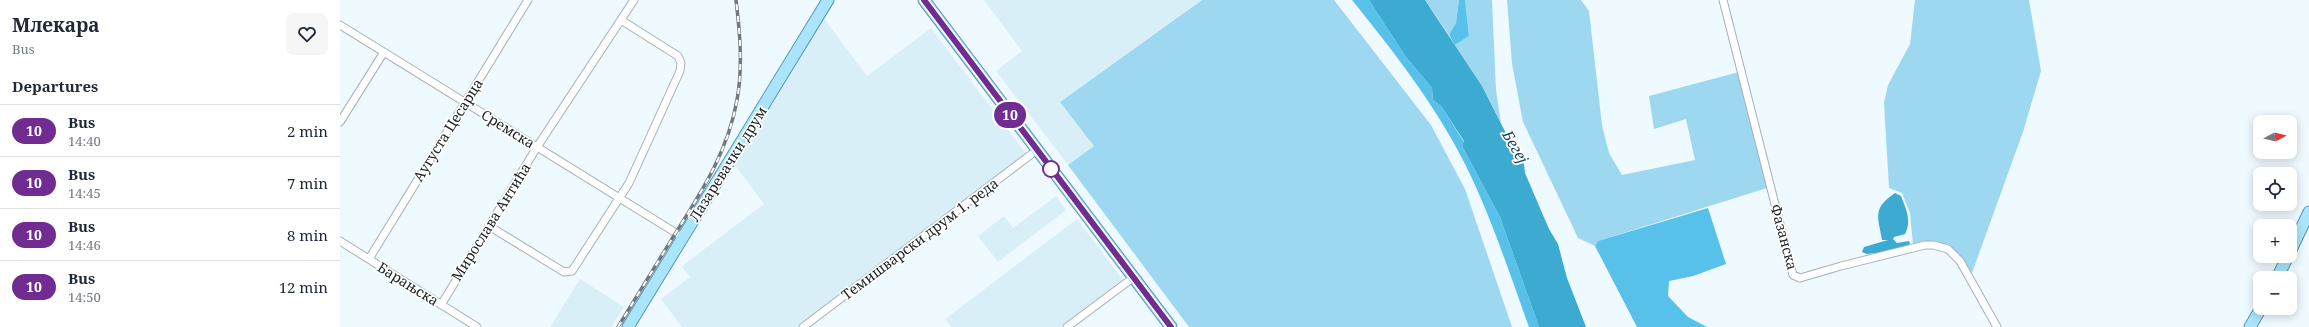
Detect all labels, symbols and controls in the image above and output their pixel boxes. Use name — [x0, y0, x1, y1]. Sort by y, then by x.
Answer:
text: Млекара — [12, 12, 100, 38]
button: heart — [286, 13, 328, 55]
text: Bus — [12, 40, 35, 58]
street label: Аугуста Цесарца — [408, 75, 487, 185]
text: Departures — [12, 76, 98, 96]
line badge: 10 — [992, 102, 1028, 128]
street label: Лазаревачки друм — [684, 103, 771, 225]
street label: Сремска — [478, 105, 539, 152]
text: 10 — [1002, 105, 1018, 124]
text: Bus — [68, 112, 95, 132]
north arrow — [2253, 115, 2297, 159]
map controls — [2253, 115, 2297, 315]
text: 10 — [26, 121, 42, 140]
text: 2 min — [287, 121, 328, 141]
water label: Бегеј — [1498, 125, 1534, 167]
text: 14:40 — [68, 132, 101, 150]
street label: Мирослава Антића — [446, 159, 535, 284]
unlabelled marker — [1042, 160, 1060, 178]
text: Bus — [68, 164, 95, 184]
button: locate — [2253, 167, 2297, 211]
text: 10 — [26, 173, 42, 192]
text: 7 min — [287, 173, 328, 193]
street label: Темишварски друм 1. реда — [837, 173, 1002, 304]
text: 14:45 — [68, 184, 101, 202]
street label: Фазанска — [1767, 202, 1802, 272]
text: Bus — [68, 216, 95, 236]
button: + — [2253, 219, 2297, 263]
text: 10 — [26, 225, 42, 244]
text: 8 min — [287, 225, 328, 245]
text: 14:46 — [68, 236, 101, 254]
street label: Барањска — [374, 257, 442, 310]
text: Bus — [68, 268, 95, 288]
button: − — [2253, 271, 2297, 315]
text: 10 — [26, 277, 42, 296]
text: 12 min — [279, 277, 328, 297]
text: 14:50 — [68, 288, 101, 306]

